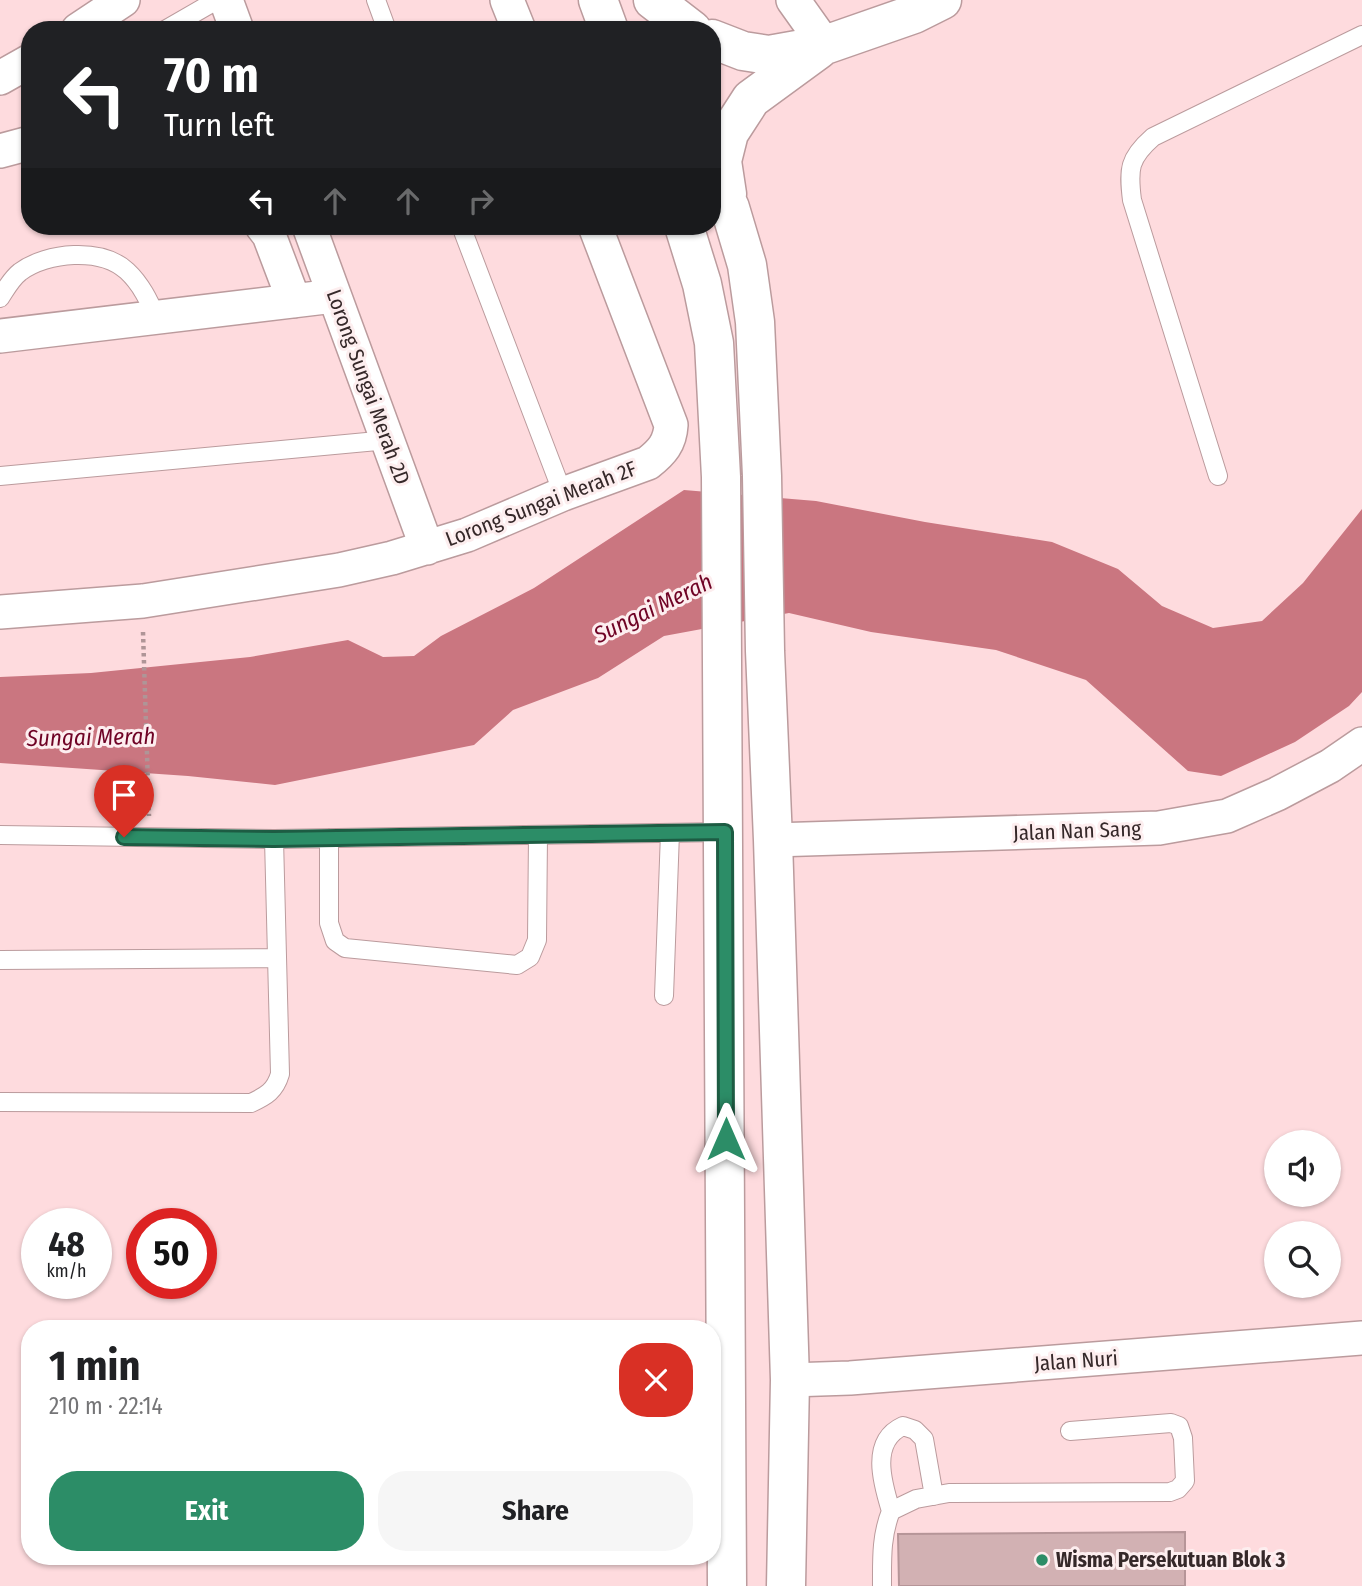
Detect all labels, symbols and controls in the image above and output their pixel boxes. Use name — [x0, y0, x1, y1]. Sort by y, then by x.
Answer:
text: 70 m — [164, 46, 259, 105]
icon: left — [49, 49, 140, 140]
text: Turn left — [164, 106, 274, 144]
icon: left — [243, 182, 281, 220]
icon: ahead — [316, 182, 354, 220]
icon: ahead — [389, 182, 427, 220]
icon: right — [462, 182, 500, 220]
street label: Lorong Sungai Merah 2D — [321, 286, 415, 488]
street label: Lorong Sungai Merah 2F — [442, 456, 640, 552]
water label: Sungai Merah — [588, 567, 717, 649]
water label: Sungai Merah — [25, 722, 156, 752]
pin — [94, 765, 154, 837]
icon: arrive — [105, 776, 143, 814]
street label: Jalan Nan Sang — [1012, 816, 1142, 846]
position arrow — [689, 1102, 763, 1176]
map controls — [1264, 1130, 1341, 1298]
button: sound — [1264, 1130, 1341, 1207]
speed limit sign: 50 — [126, 1208, 217, 1299]
button: search — [1264, 1221, 1341, 1298]
text: 48 — [48, 1223, 85, 1265]
text: km/h — [46, 1260, 87, 1282]
text: 1 min — [49, 1341, 140, 1391]
button: close — [619, 1343, 693, 1417]
street label: Jalan Nuri — [1033, 1345, 1119, 1377]
text: 210 m · 22:14 — [49, 1392, 163, 1420]
button: Exit — [49, 1471, 364, 1551]
button: Share — [378, 1471, 693, 1551]
place label: Wisma Persekutuan Blok 3 — [1056, 1547, 1286, 1573]
marker: Wisma Persekutuan Blok 3 — [1034, 1552, 1050, 1568]

